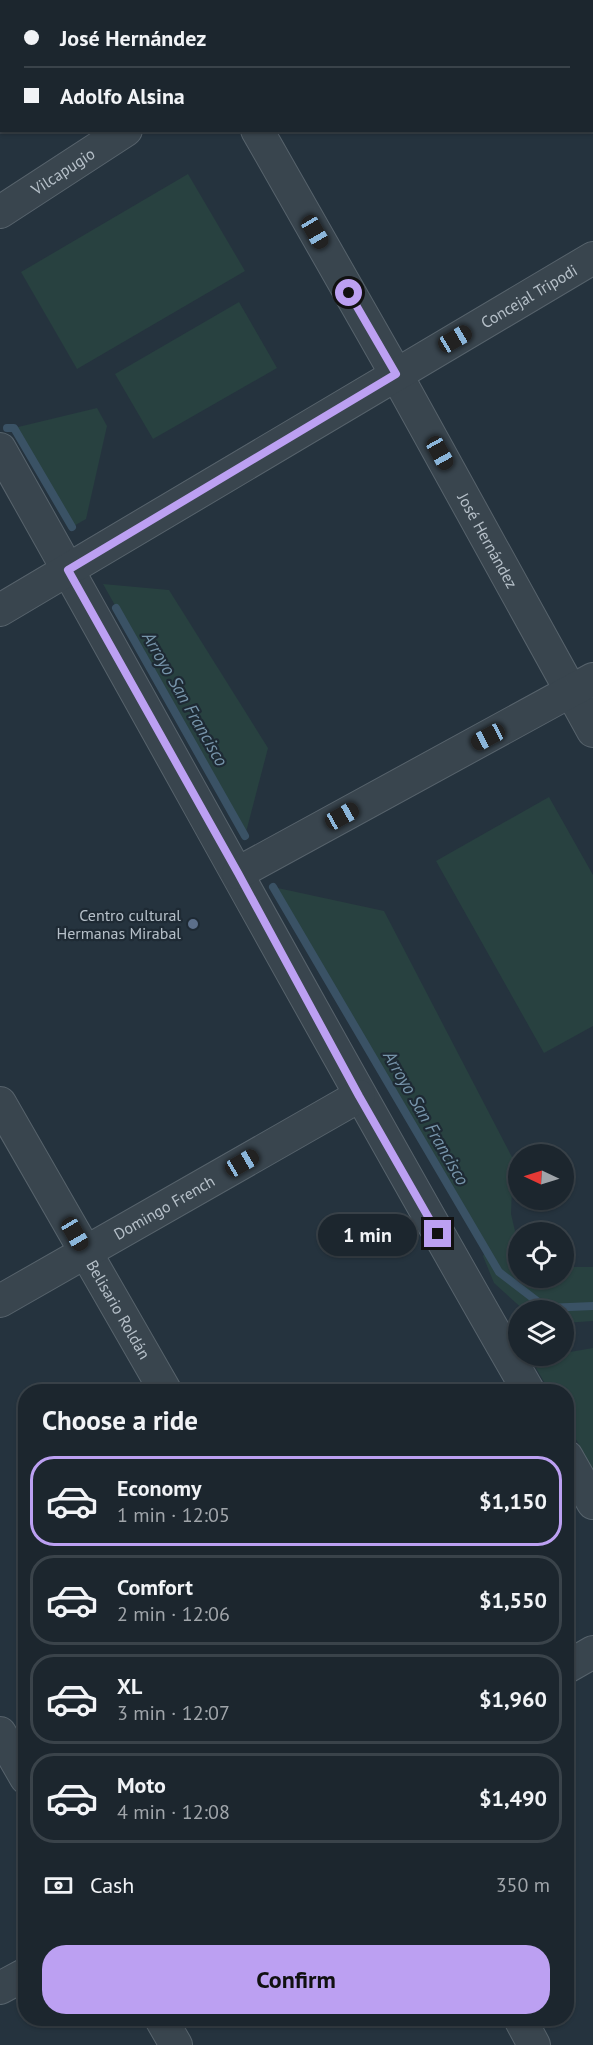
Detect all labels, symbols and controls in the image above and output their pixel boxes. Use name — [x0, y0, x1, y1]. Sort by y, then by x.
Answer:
text: José Hernández — [60, 24, 206, 52]
text: Adolfo Alsina — [60, 82, 185, 110]
street label: Vilcapugio — [26, 143, 98, 200]
car — [298, 212, 332, 252]
street label: Concejal Tripodi — [477, 260, 581, 332]
route start — [335, 279, 362, 306]
car — [435, 322, 475, 356]
car — [423, 433, 457, 473]
street label: José Hernández — [453, 488, 522, 592]
water label: Arroyo San Francisco — [137, 626, 233, 770]
car — [468, 721, 508, 753]
car — [322, 799, 362, 833]
place label: Centro cultural Hermanas Mirabal — [56, 905, 181, 943]
marker: Centro cultural Hermanas Mirabal — [186, 917, 200, 931]
water label: Arroyo San Francisco — [378, 1045, 474, 1189]
north arrow — [508, 1144, 574, 1210]
map controls — [508, 1144, 574, 1366]
car — [222, 1146, 262, 1180]
street label: Domingo French — [110, 1171, 218, 1244]
callout: 1 min — [318, 1213, 417, 1255]
car — [58, 1214, 92, 1254]
route end — [424, 1220, 451, 1247]
text: 1 min — [343, 1222, 392, 1248]
button: locate — [508, 1222, 574, 1288]
street label: Belisario Roldán — [82, 1256, 155, 1363]
button: layers — [508, 1300, 574, 1366]
text: Choose a ride — [42, 1403, 198, 1437]
icon: car — [45, 1474, 99, 1528]
text: Economy — [117, 1474, 201, 1502]
text: $1,150 — [479, 1487, 547, 1515]
text: 1 min · 12:05 — [117, 1502, 230, 1528]
icon: car — [45, 1573, 99, 1627]
text: Comfort — [117, 1573, 193, 1601]
text: $1,550 — [479, 1586, 547, 1614]
text: 2 min · 12:06 — [117, 1601, 230, 1627]
icon: car — [45, 1672, 99, 1726]
text: XL — [117, 1672, 142, 1700]
text: $1,960 — [479, 1685, 547, 1713]
text: 3 min · 12:07 — [117, 1700, 230, 1726]
icon: car — [45, 1771, 99, 1825]
text: Moto — [117, 1771, 166, 1799]
text: $1,490 — [479, 1784, 547, 1812]
text: 4 min · 12:08 — [117, 1799, 230, 1825]
icon: cash — [42, 1869, 75, 1902]
text: Cash — [90, 1871, 134, 1899]
text: 350 m — [496, 1872, 550, 1898]
button: Confirm — [42, 1945, 550, 2014]

